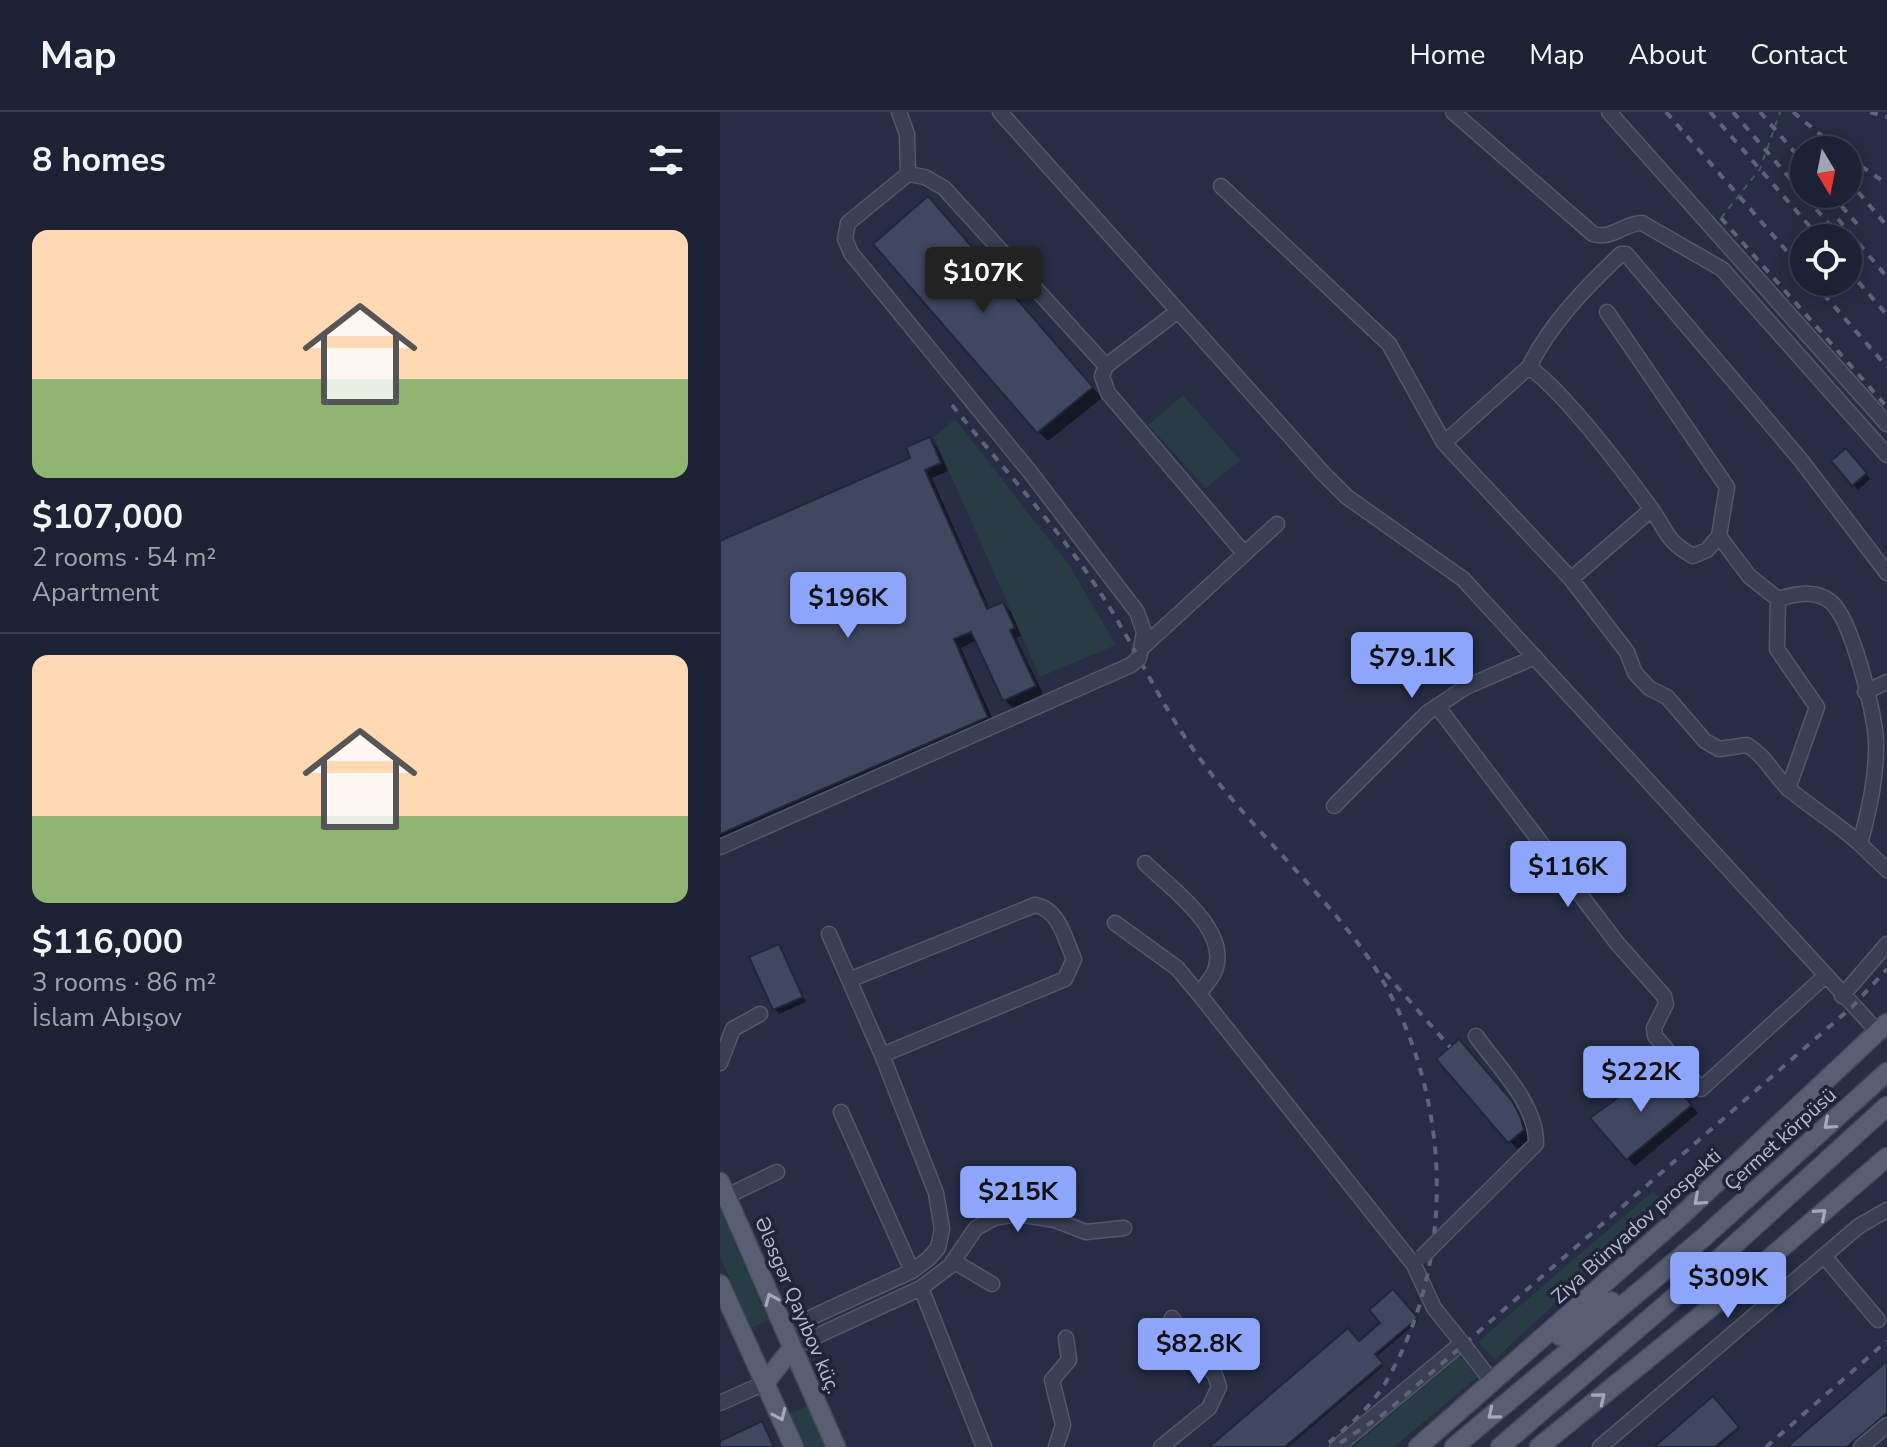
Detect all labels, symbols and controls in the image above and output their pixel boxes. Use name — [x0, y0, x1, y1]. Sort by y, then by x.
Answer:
text: Map — [40, 30, 117, 81]
text: Home — [1410, 36, 1485, 74]
text: Map — [1529, 36, 1584, 74]
text: About — [1628, 36, 1706, 74]
text: Contact — [1750, 36, 1847, 74]
north arrow — [1790, 136, 1862, 208]
map controls — [1790, 136, 1862, 296]
text: 8 homes — [32, 137, 166, 183]
icon: filters — [644, 138, 688, 182]
button: locate — [1790, 224, 1862, 296]
pin: $107K — [927, 247, 1039, 315]
text: $107K — [943, 255, 1023, 290]
icon: home — [288, 282, 432, 426]
text: $107,000 — [32, 494, 183, 540]
text: 2 rooms · 54 m² — [32, 540, 216, 575]
pin: $196K — [792, 572, 904, 640]
text: Apartment — [32, 575, 159, 610]
text: $196K — [808, 580, 888, 615]
pin: $79.1K — [1347, 632, 1477, 700]
text: $79.1K — [1369, 640, 1455, 675]
icon: home — [288, 707, 432, 851]
pin: $116K — [1512, 841, 1624, 909]
text: $116K — [1528, 849, 1608, 884]
text: $116,000 — [32, 919, 183, 965]
text: 3 rooms · 86 m² — [32, 965, 216, 1000]
text: İslam Abışov — [32, 1000, 182, 1035]
pin: $222K — [1585, 1046, 1697, 1114]
text: $222K — [1601, 1054, 1681, 1089]
street label: Çermet körpüsü — [1718, 1082, 1842, 1197]
one-way arrow — [1824, 1115, 1838, 1129]
street label: Ziya Bünyadov prospekti — [1546, 1143, 1727, 1310]
pin: $215K — [962, 1166, 1074, 1234]
text: $215K — [978, 1174, 1058, 1209]
one-way arrow — [1693, 1191, 1708, 1205]
one-way arrow — [1812, 1209, 1826, 1224]
street label: Ələsgər Qayıbov küç. — [748, 1212, 847, 1398]
pin: $309K — [1672, 1252, 1784, 1320]
text: $309K — [1688, 1260, 1768, 1295]
one-way arrow — [764, 1292, 780, 1307]
pin: $82.8K — [1134, 1318, 1264, 1386]
text: $82.8K — [1156, 1326, 1242, 1361]
one-way arrow — [1590, 1393, 1605, 1408]
one-way arrow — [1488, 1404, 1502, 1419]
one-way arrow — [770, 1407, 786, 1421]

